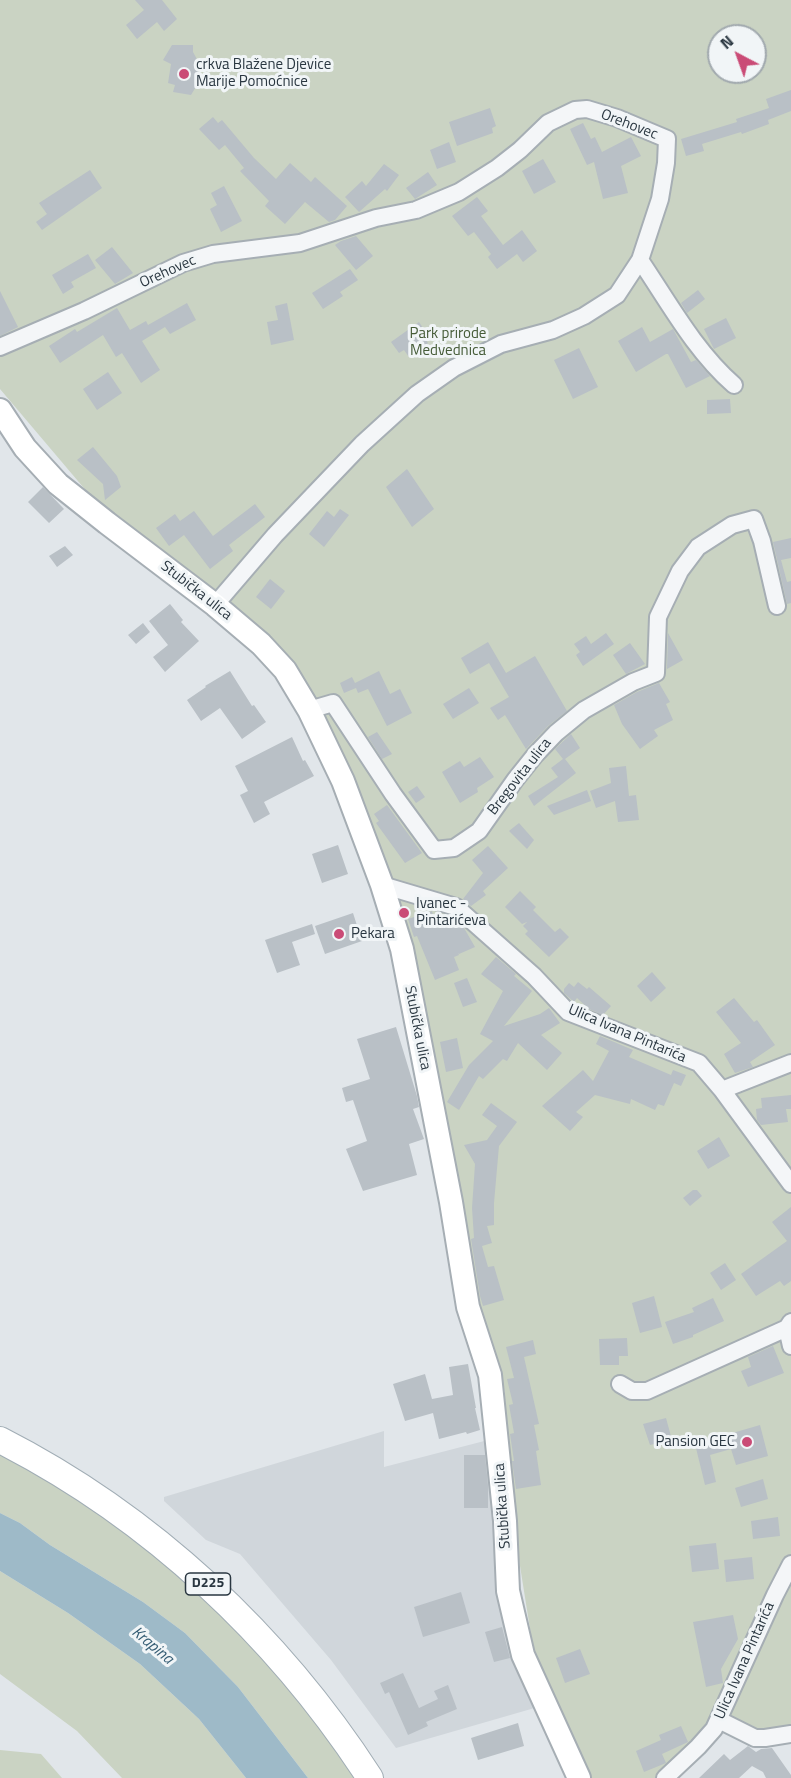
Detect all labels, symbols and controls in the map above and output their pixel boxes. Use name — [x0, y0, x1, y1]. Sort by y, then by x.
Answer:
north arrow — [707, 24, 767, 84]
text: N — [714, 29, 739, 55]
place label: crkva Blažene Djevice Marije Pomoćnice — [196, 56, 331, 91]
marker: crkva Blažene Djevice Marije Pomoćnice — [177, 67, 191, 81]
street label: Orehovec — [598, 106, 660, 144]
street label: Orehovec — [137, 252, 199, 292]
park label: Park prirode Medvednica — [410, 325, 486, 360]
street label: Stubička ulica — [157, 558, 235, 624]
street label: Bregovita ulica — [484, 735, 556, 819]
place label: Ivanec - Pintarićeva — [416, 895, 486, 930]
marker: Ivanec - Pintarićeva — [397, 906, 411, 920]
place label: Pekara — [351, 925, 395, 943]
marker: Pekara — [332, 927, 346, 941]
street label: Stubička ulica — [400, 984, 434, 1072]
street label: Ulica Ivana Pintarića — [565, 1001, 689, 1067]
place label: Pansion GEC — [656, 1433, 735, 1451]
marker: Pansion GEC — [740, 1435, 754, 1449]
street label: Stubička ulica — [491, 1463, 515, 1549]
road number: D225 — [186, 1573, 230, 1595]
street label: Ulica Ivana Pintarića — [711, 1600, 779, 1722]
water label: Krapina — [127, 1623, 177, 1669]

